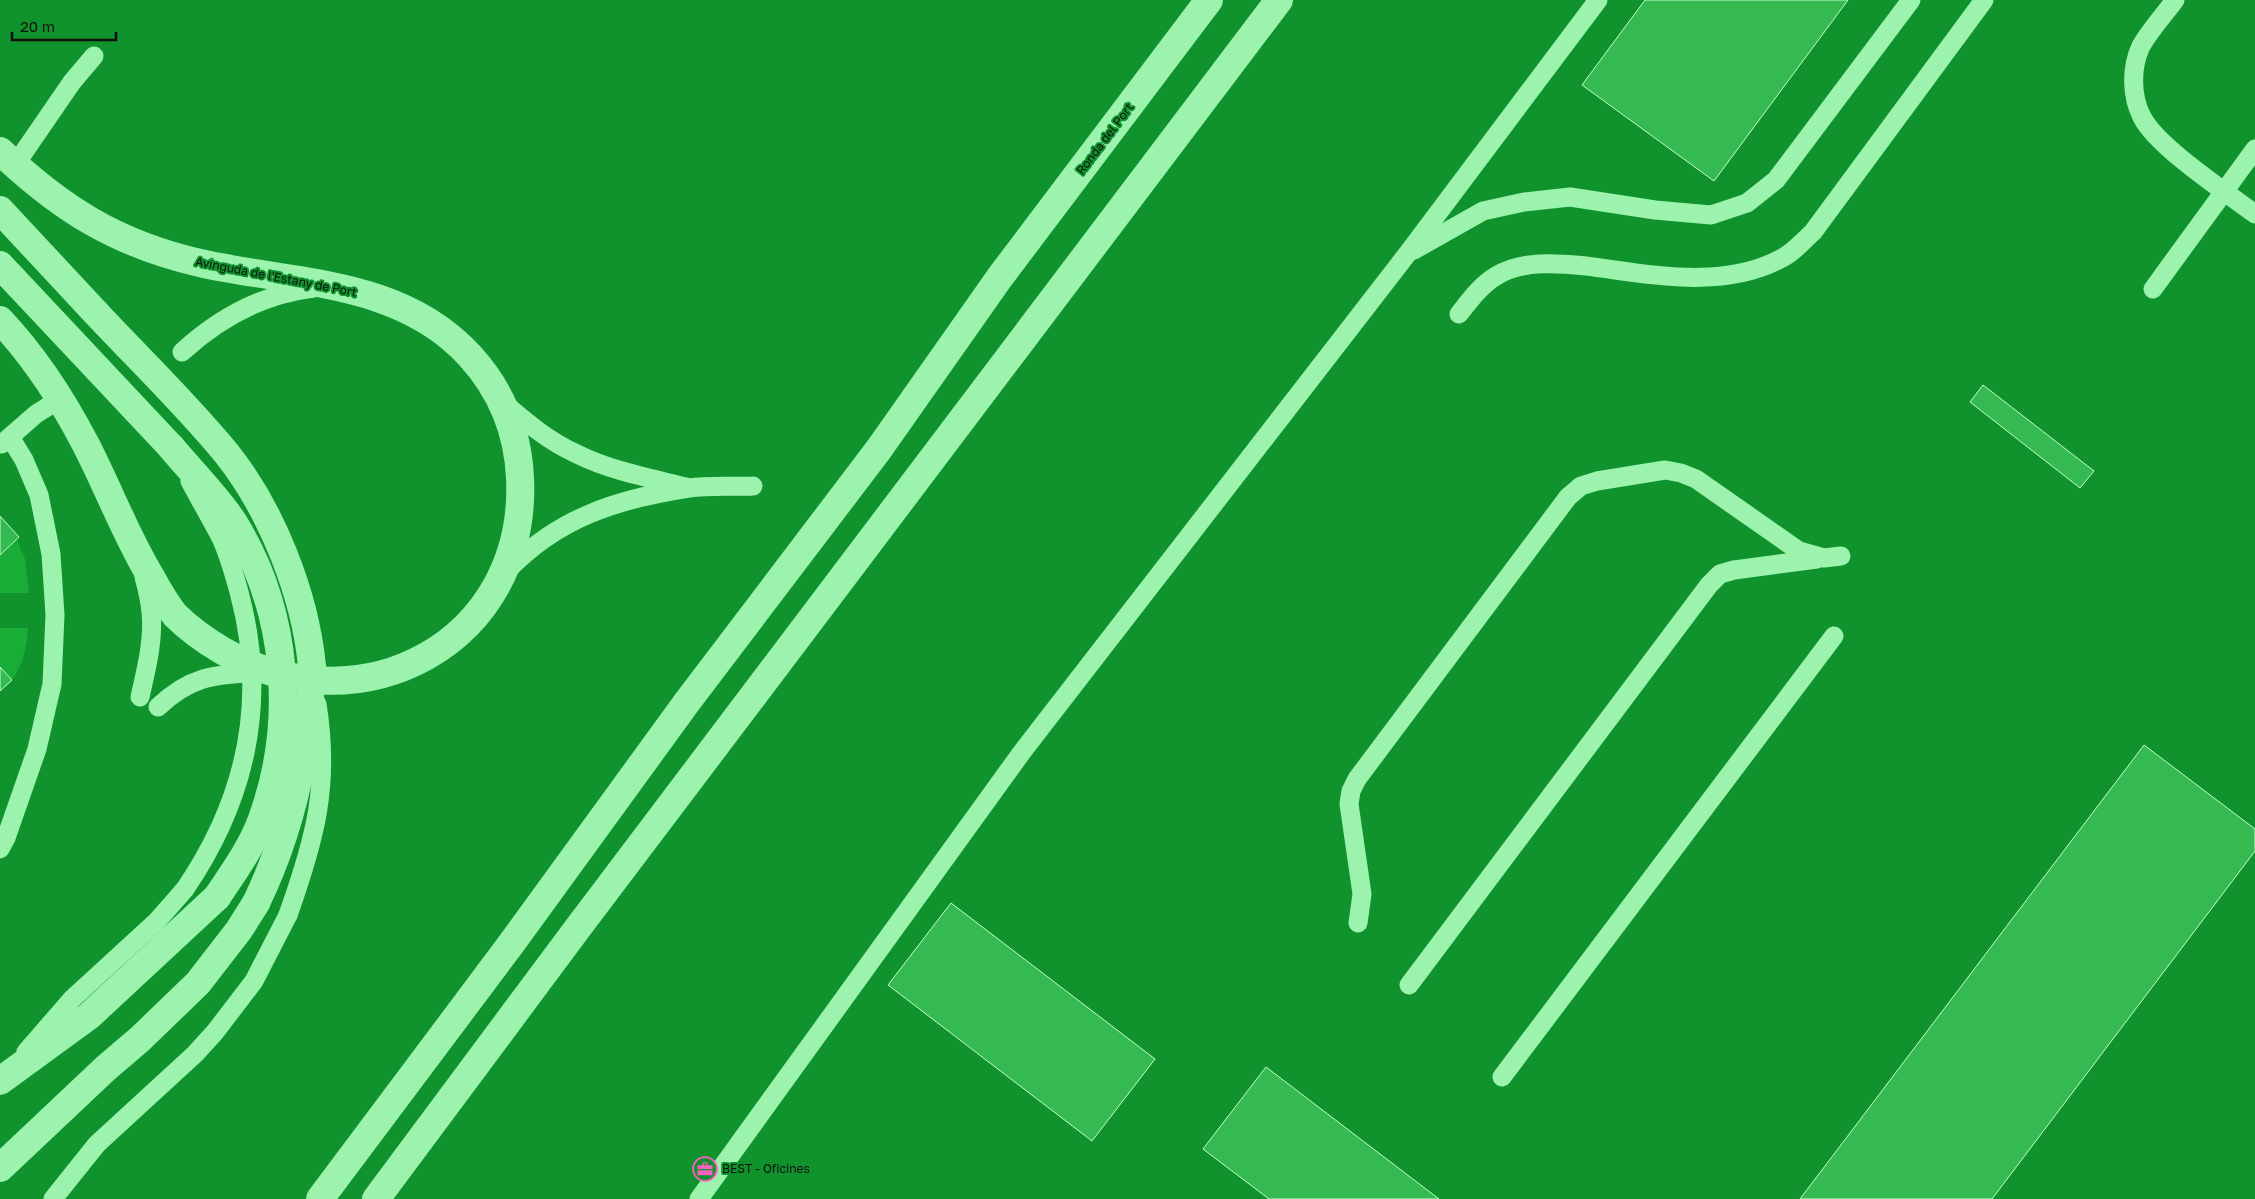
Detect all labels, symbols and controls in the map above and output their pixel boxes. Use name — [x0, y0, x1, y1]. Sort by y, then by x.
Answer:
scale bar — [12, 10, 116, 42]
text: 20 m — [20, 17, 55, 35]
street label: Ronda del Port — [1073, 100, 1136, 177]
street label: Avinguda de l'Estany de Port — [194, 254, 358, 300]
office icon: BEST - Oficines — [692, 1156, 718, 1182]
place label: BEST - Oficines — [722, 1161, 810, 1176]

